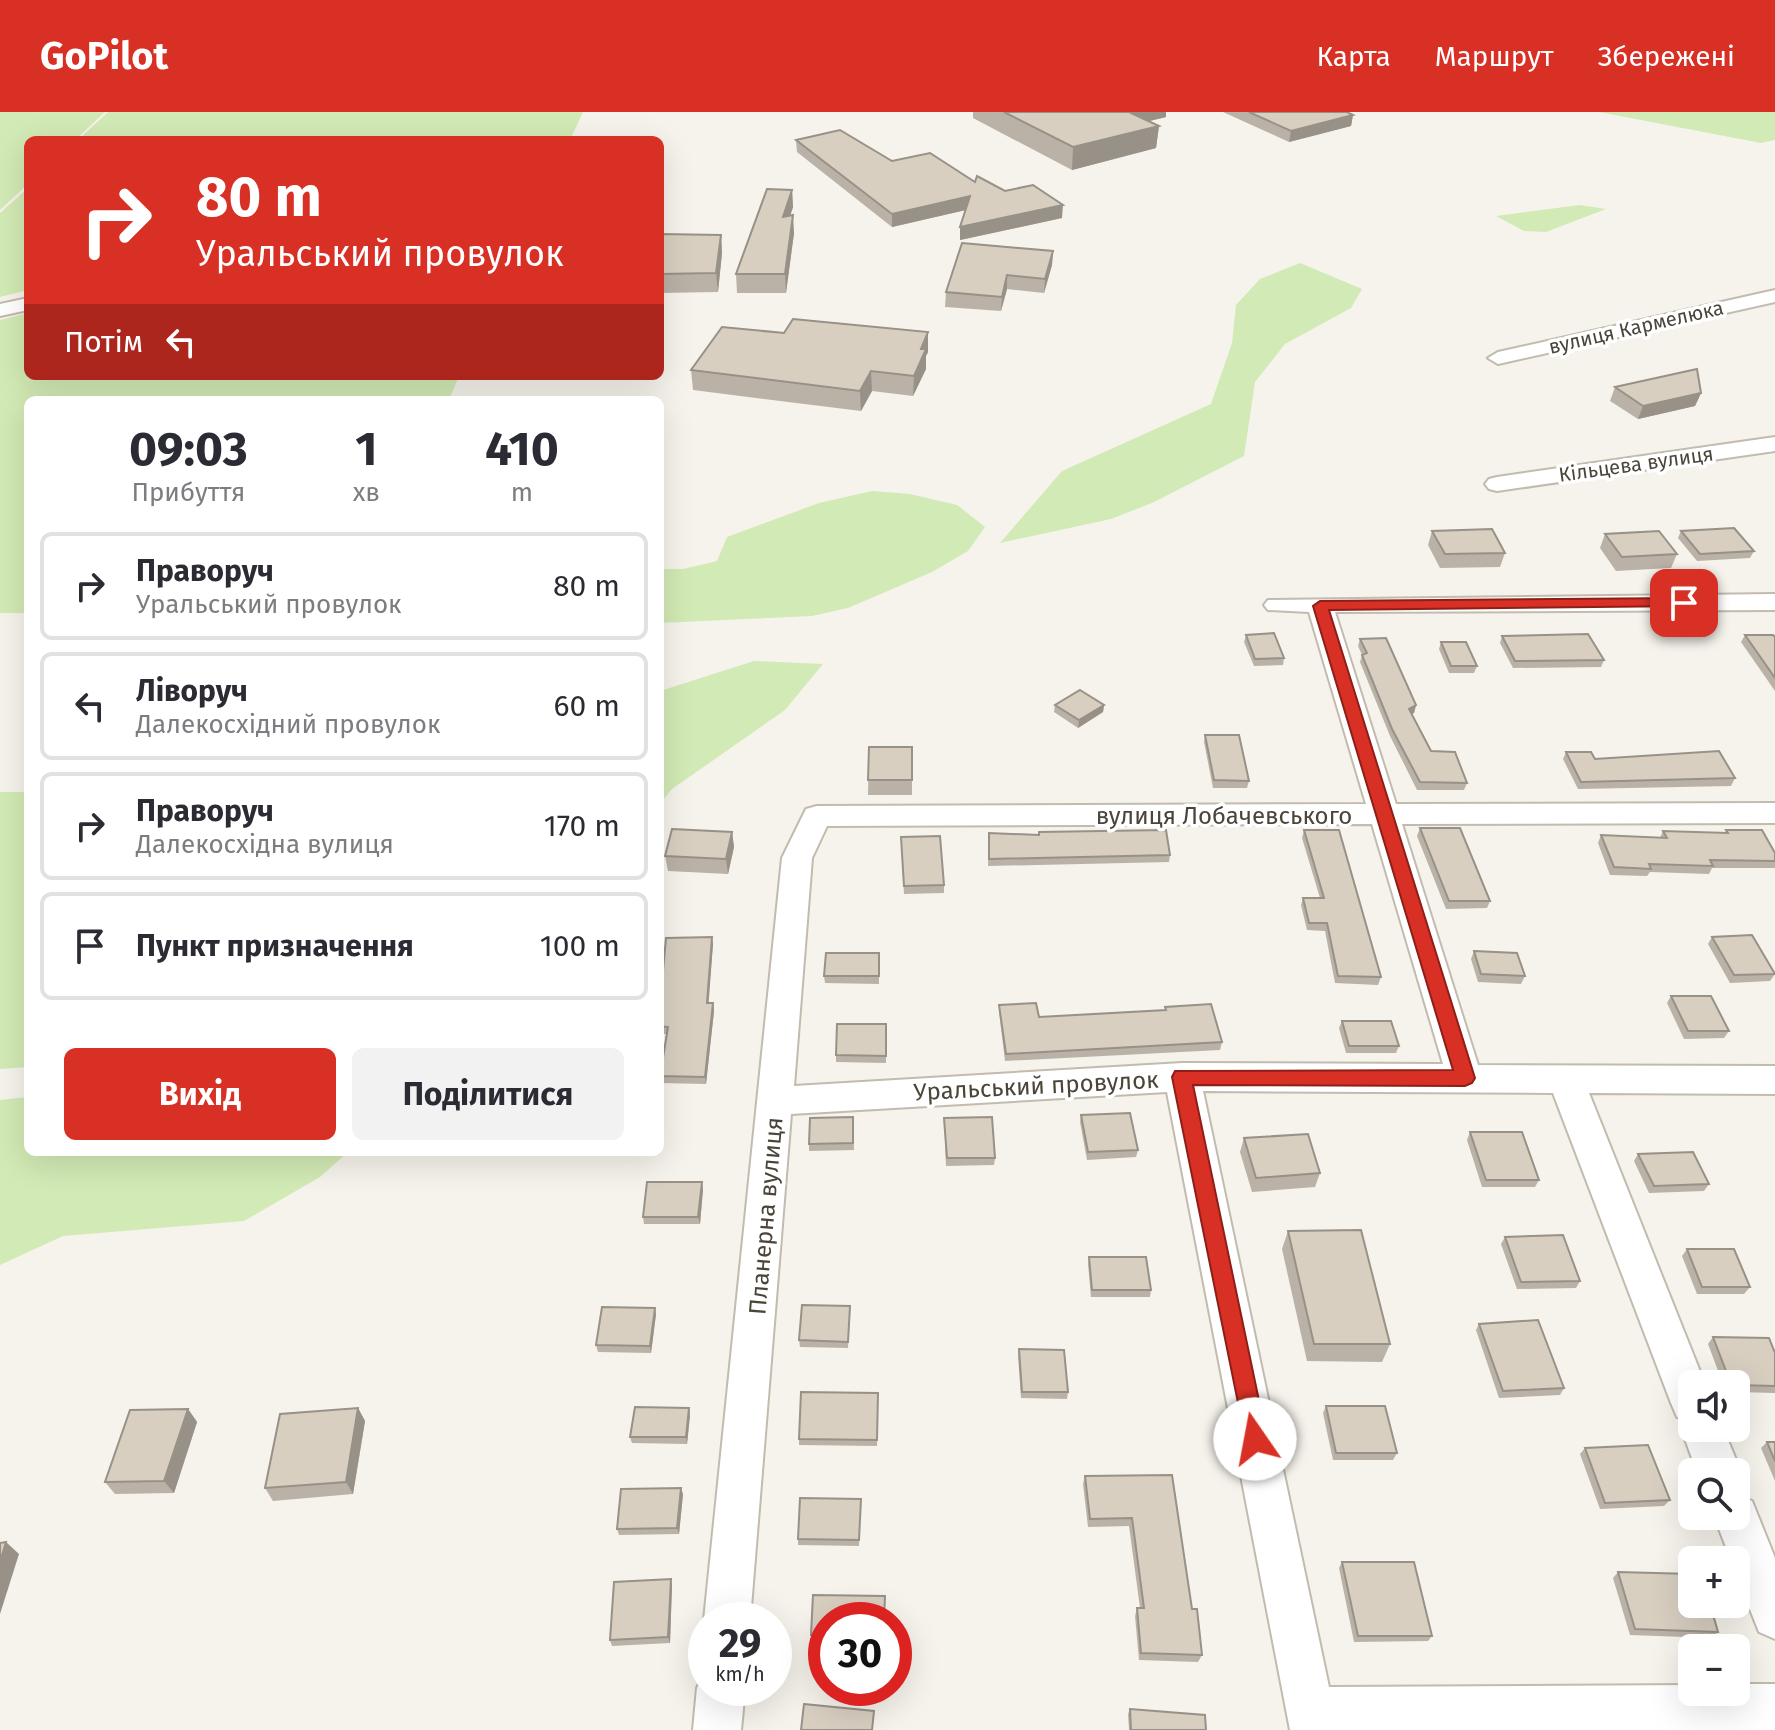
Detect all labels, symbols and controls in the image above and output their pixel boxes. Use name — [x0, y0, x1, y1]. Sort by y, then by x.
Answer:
text: GoPilot — [40, 33, 168, 79]
text: Карта — [1317, 40, 1391, 73]
text: Маршрут — [1435, 40, 1554, 73]
text: Збережені — [1598, 40, 1735, 73]
text: 80 m — [196, 164, 322, 231]
icon: right — [64, 168, 168, 272]
text: Уральський провулок — [196, 232, 564, 276]
street label: вулиця Кармелюка — [1546, 295, 1726, 359]
icon: left — [159, 320, 203, 364]
text: Потім — [64, 324, 143, 360]
text: 09:03 — [129, 420, 248, 478]
text: 1 — [355, 420, 377, 478]
text: 410 — [485, 420, 559, 478]
street label: Кільцева вулиця — [1557, 441, 1715, 487]
text: Прибуття — [131, 477, 245, 508]
text: хв — [353, 477, 380, 508]
text: m — [511, 477, 533, 508]
text: Праворуч — [136, 553, 274, 589]
icon: right — [68, 564, 112, 608]
text: 80 m — [553, 568, 620, 604]
pin — [1650, 569, 1718, 637]
icon: arrive — [1662, 581, 1706, 625]
text: Уральський провулок — [136, 589, 402, 620]
text: Ліворуч — [136, 673, 248, 709]
icon: left — [68, 684, 112, 728]
text: 60 m — [554, 688, 620, 724]
text: Далекосхідний провулок — [136, 709, 440, 740]
text: Праворуч — [136, 793, 274, 829]
street label: вулиця Лобачевського — [1096, 802, 1352, 830]
icon: right — [68, 804, 112, 848]
text: 170 m — [544, 808, 620, 844]
text: Далекосхідна вулиця — [136, 829, 394, 860]
icon: arrive — [68, 924, 112, 968]
text: Пункт призначення — [136, 928, 414, 964]
text: 100 m — [540, 928, 620, 964]
button: Вихід — [64, 1048, 336, 1140]
button: Поділитися — [352, 1048, 624, 1140]
street label: Уральський провулок — [913, 1066, 1160, 1106]
street label: Планерна вулиця — [743, 1116, 789, 1316]
map controls — [1678, 1370, 1750, 1706]
button: sound — [1678, 1370, 1750, 1442]
position arrow — [1213, 1397, 1297, 1481]
button: search — [1678, 1458, 1750, 1530]
button: + — [1678, 1546, 1750, 1618]
speed limit sign: 30 — [808, 1602, 912, 1706]
text: 29 — [719, 1620, 761, 1668]
button: − — [1678, 1634, 1750, 1706]
text: km/h — [715, 1662, 765, 1686]

